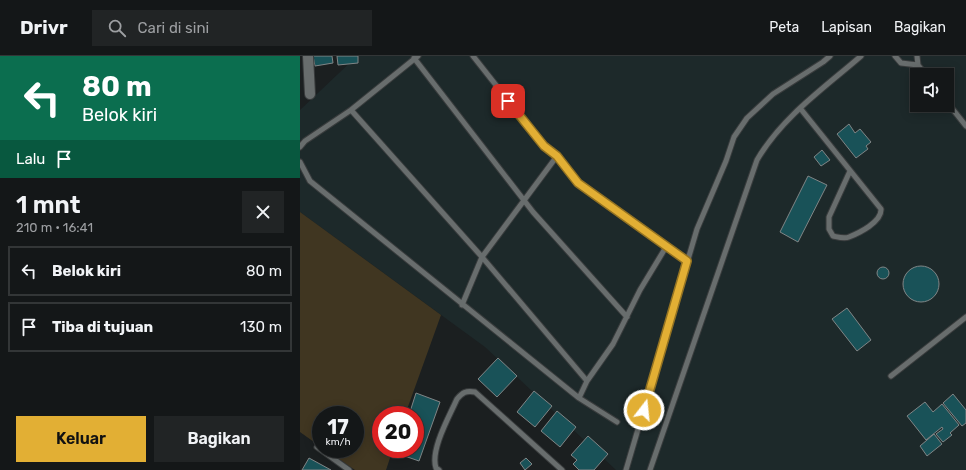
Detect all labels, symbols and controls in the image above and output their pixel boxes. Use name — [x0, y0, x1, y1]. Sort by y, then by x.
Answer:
search box — [92, 10, 372, 46]
text: Drivr — [20, 16, 68, 39]
icon: search — [106, 17, 128, 39]
text: Cari di sini — [138, 19, 209, 37]
text: Peta — [769, 19, 799, 36]
text: Lapisan — [821, 19, 872, 36]
text: Bagikan — [894, 19, 946, 36]
map controls — [910, 68, 954, 112]
button: sound — [910, 68, 954, 112]
text: 80 m — [82, 70, 152, 103]
icon: left — [16, 72, 68, 124]
pin — [491, 84, 525, 118]
icon: arrive — [497, 90, 519, 112]
text: Belok kiri — [82, 104, 157, 126]
icon: arrive — [53, 148, 75, 170]
text: Lalu — [16, 150, 45, 168]
text: 1 mnt — [16, 191, 80, 219]
button: close — [242, 191, 284, 233]
text: 210 m · 16:41 — [16, 220, 93, 235]
icon: left — [18, 260, 40, 282]
text: Belok kiri — [52, 262, 121, 280]
text: 80 m — [246, 262, 282, 280]
icon: arrive — [18, 316, 40, 338]
text: Tiba di tujuan — [52, 318, 153, 336]
text: 130 m — [240, 318, 282, 336]
position arrow — [623, 389, 665, 431]
speed limit sign: 20 — [372, 406, 424, 458]
text: 17 — [327, 415, 349, 439]
button: Keluar — [16, 416, 146, 462]
button: Bagikan — [154, 416, 284, 462]
text: km/h — [326, 436, 350, 448]

